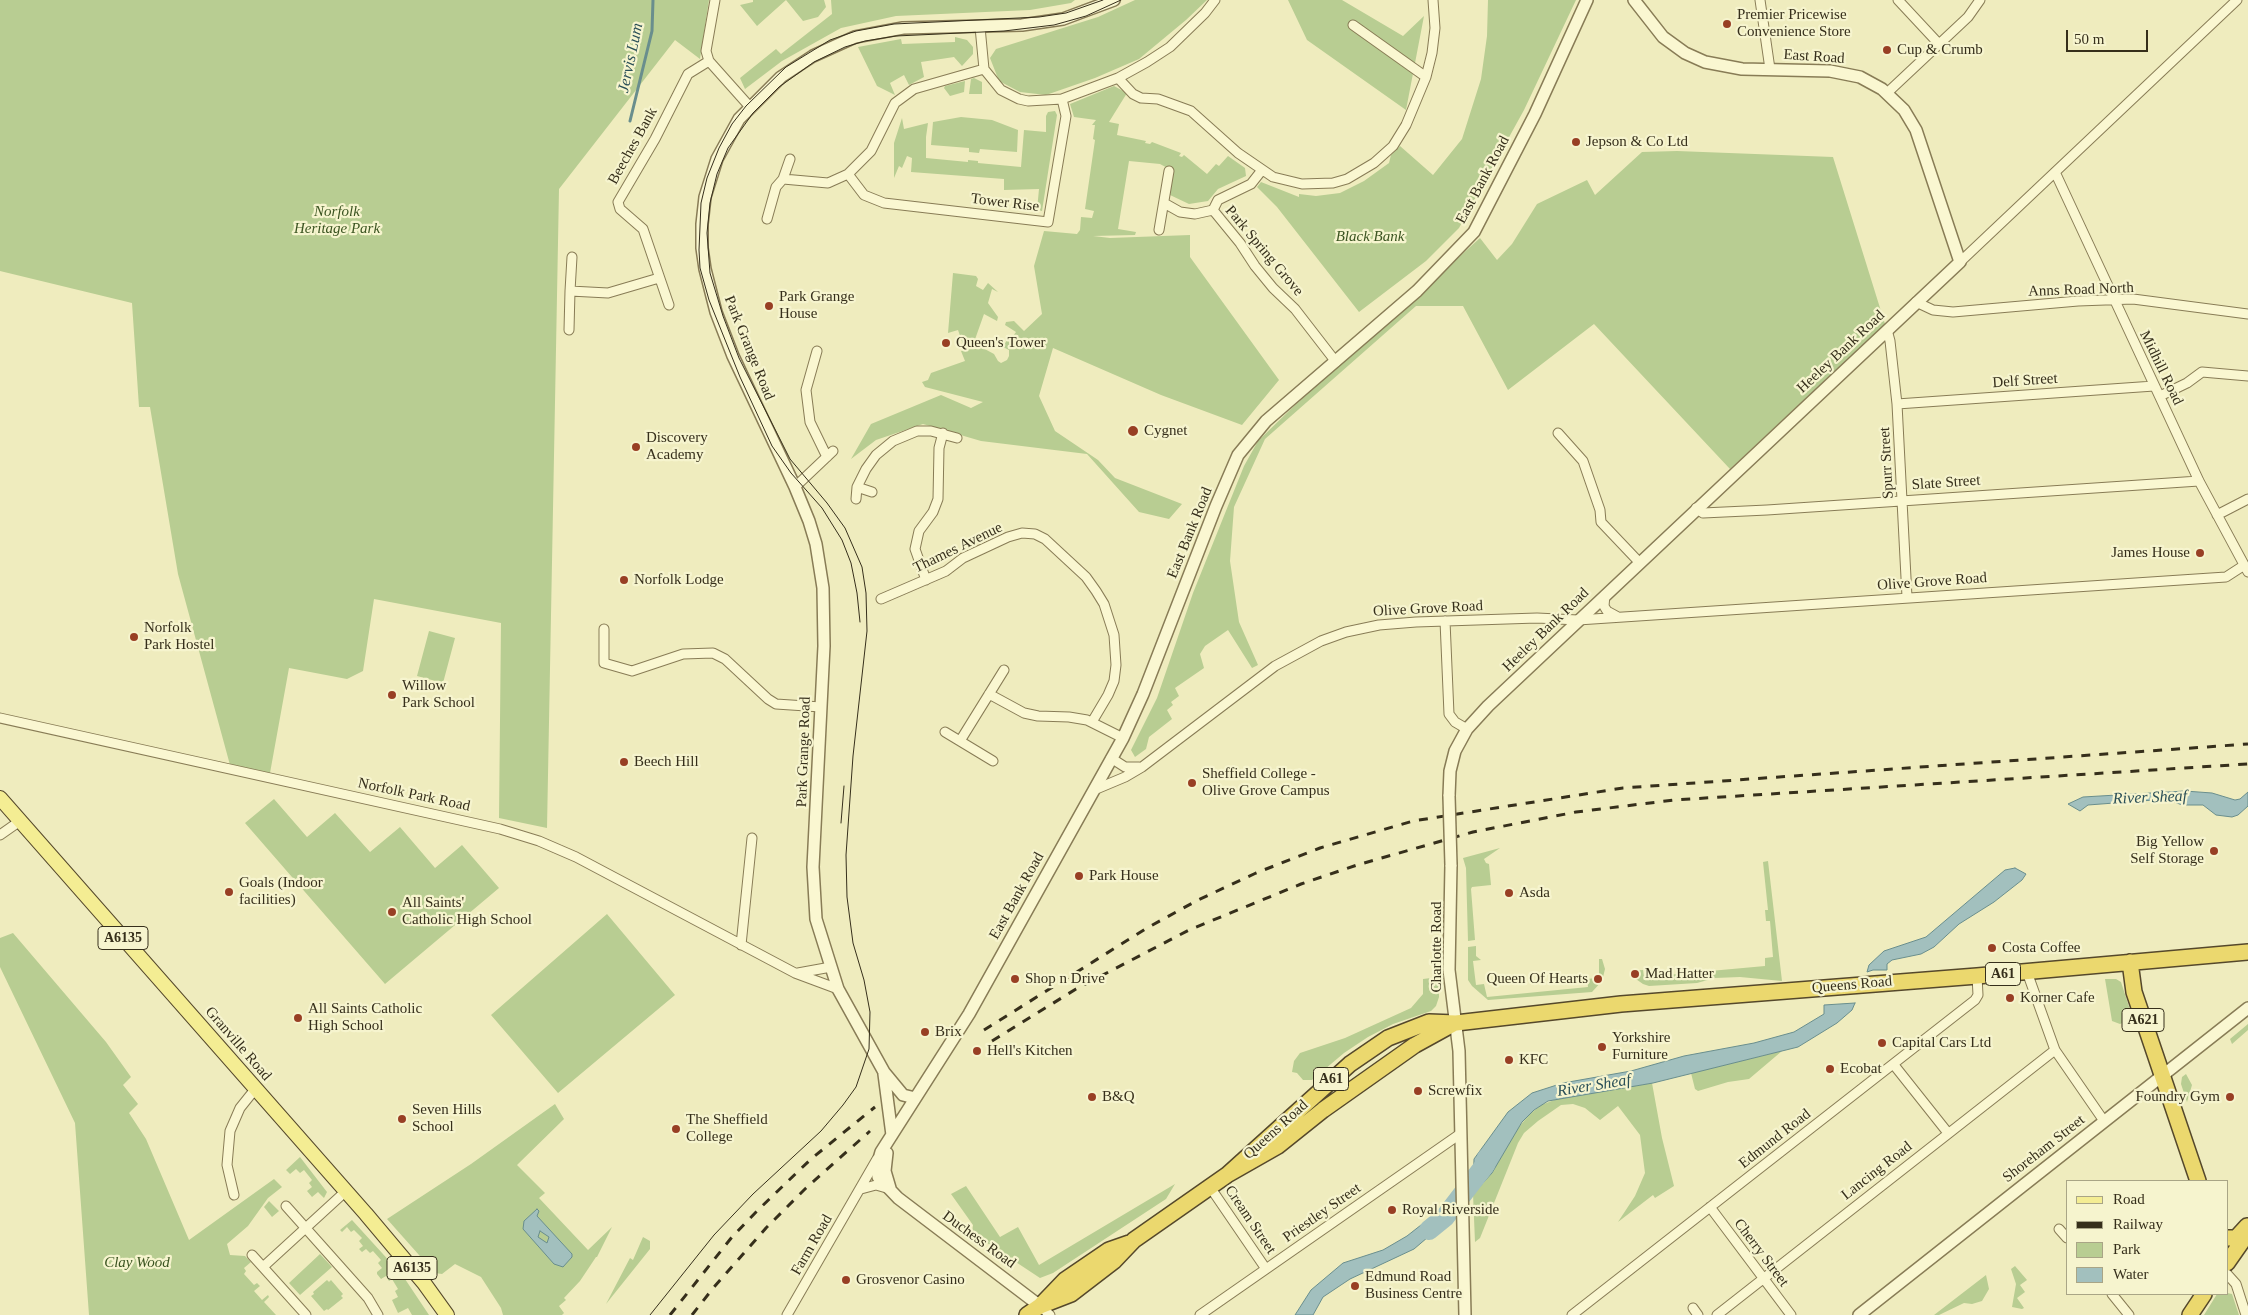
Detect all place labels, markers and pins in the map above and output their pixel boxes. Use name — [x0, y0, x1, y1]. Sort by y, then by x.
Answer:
place label: Premier Pricewise Convenience Store — [1737, 6, 1851, 41]
marker: Premier Pricewise Convenience Store — [1721, 18, 1733, 30]
place label: Cup & Crumb — [1897, 41, 1983, 59]
marker: Cup & Crumb — [1881, 44, 1893, 56]
place label: Jepson & Co Ltd — [1586, 133, 1688, 151]
marker: Jepson & Co Ltd — [1570, 136, 1582, 148]
place label: Park Grange House — [779, 288, 854, 323]
marker: Park Grange House — [763, 300, 775, 312]
place label: Queen's Tower — [956, 334, 1046, 352]
marker: Queen's Tower — [940, 337, 952, 349]
place label: Cygnet — [1144, 422, 1187, 440]
marker: Cygnet — [1126, 424, 1140, 438]
place label: Discovery Academy — [646, 429, 708, 464]
marker: Discovery Academy — [630, 441, 642, 453]
place label: James House — [2111, 544, 2190, 562]
marker: James House — [2194, 547, 2206, 559]
place label: Norfolk Lodge — [634, 571, 724, 589]
marker: Norfolk Lodge — [618, 574, 630, 586]
place label: Norfolk Park Hostel — [144, 619, 214, 654]
marker: Norfolk Park Hostel — [128, 631, 140, 643]
place label: Willow Park School — [402, 677, 475, 712]
marker: Willow Park School — [386, 689, 398, 701]
place label: Beech Hill — [634, 753, 699, 771]
marker: Beech Hill — [618, 756, 630, 768]
place label: Sheffield College - Olive Grove Campus — [1202, 765, 1329, 800]
marker: Sheffield College - Olive Grove Campus — [1186, 777, 1198, 789]
place label: Big Yellow Self Storage — [2130, 833, 2204, 868]
marker: Big Yellow Self Storage — [2208, 845, 2220, 857]
place label: Park House — [1089, 867, 1159, 885]
marker: Park House — [1073, 870, 1085, 882]
place label: Goals (Indoor facilities) — [239, 874, 323, 909]
place label: Asda — [1519, 884, 1550, 902]
marker: Goals (Indoor facilities) — [223, 886, 235, 898]
marker: Asda — [1503, 887, 1515, 899]
place label: All Saints' Catholic High School — [402, 894, 532, 929]
marker: All Saints' Catholic High School — [386, 906, 398, 918]
place label: Costa Coffee — [2002, 939, 2080, 957]
marker: Costa Coffee — [1986, 942, 1998, 954]
place label: Mad Hatter — [1645, 965, 1714, 983]
marker: Mad Hatter — [1629, 968, 1641, 980]
place label: Shop n Drive — [1025, 970, 1105, 988]
place label: Queen Of Hearts — [1486, 970, 1588, 988]
marker: Shop n Drive — [1009, 973, 1021, 985]
marker: Queen Of Hearts — [1592, 973, 1604, 985]
place label: Korner Cafe — [2020, 989, 2095, 1007]
marker: Korner Cafe — [2004, 992, 2016, 1004]
place label: All Saints Catholic High School — [308, 1000, 422, 1035]
marker: All Saints Catholic High School — [292, 1012, 304, 1024]
place label: Brix — [935, 1023, 962, 1041]
marker: Brix — [919, 1026, 931, 1038]
place label: Yorkshire Furniture — [1612, 1029, 1670, 1064]
place label: Capital Cars Ltd — [1892, 1034, 1991, 1052]
marker: Capital Cars Ltd — [1876, 1037, 1888, 1049]
marker: Yorkshire Furniture — [1596, 1041, 1608, 1053]
place label: Hell's Kitchen — [987, 1042, 1073, 1060]
marker: Hell's Kitchen — [971, 1045, 983, 1057]
place label: KFC — [1519, 1051, 1548, 1069]
marker: KFC — [1503, 1054, 1515, 1066]
place label: Ecobat — [1840, 1060, 1882, 1078]
marker: Ecobat — [1824, 1063, 1836, 1075]
place label: Screwfix — [1428, 1082, 1482, 1100]
marker: Screwfix — [1412, 1085, 1424, 1097]
place label: B&Q — [1102, 1088, 1135, 1106]
place label: Foundry Gym — [2135, 1088, 2220, 1106]
marker: B&Q — [1086, 1091, 1098, 1103]
marker: Foundry Gym — [2224, 1091, 2236, 1103]
place label: Seven Hills School — [412, 1101, 482, 1136]
place label: The Sheffield College — [686, 1111, 768, 1146]
marker: Seven Hills School — [396, 1113, 408, 1125]
marker: The Sheffield College — [670, 1123, 682, 1135]
place label: Royal Riverside — [1402, 1201, 1499, 1219]
marker: Royal Riverside — [1386, 1204, 1398, 1216]
place label: Edmund Road Business Centre — [1365, 1268, 1462, 1303]
place label: Grosvenor Casino — [856, 1271, 965, 1289]
marker: Grosvenor Casino — [840, 1274, 852, 1286]
marker: Edmund Road Business Centre — [1349, 1280, 1361, 1292]

